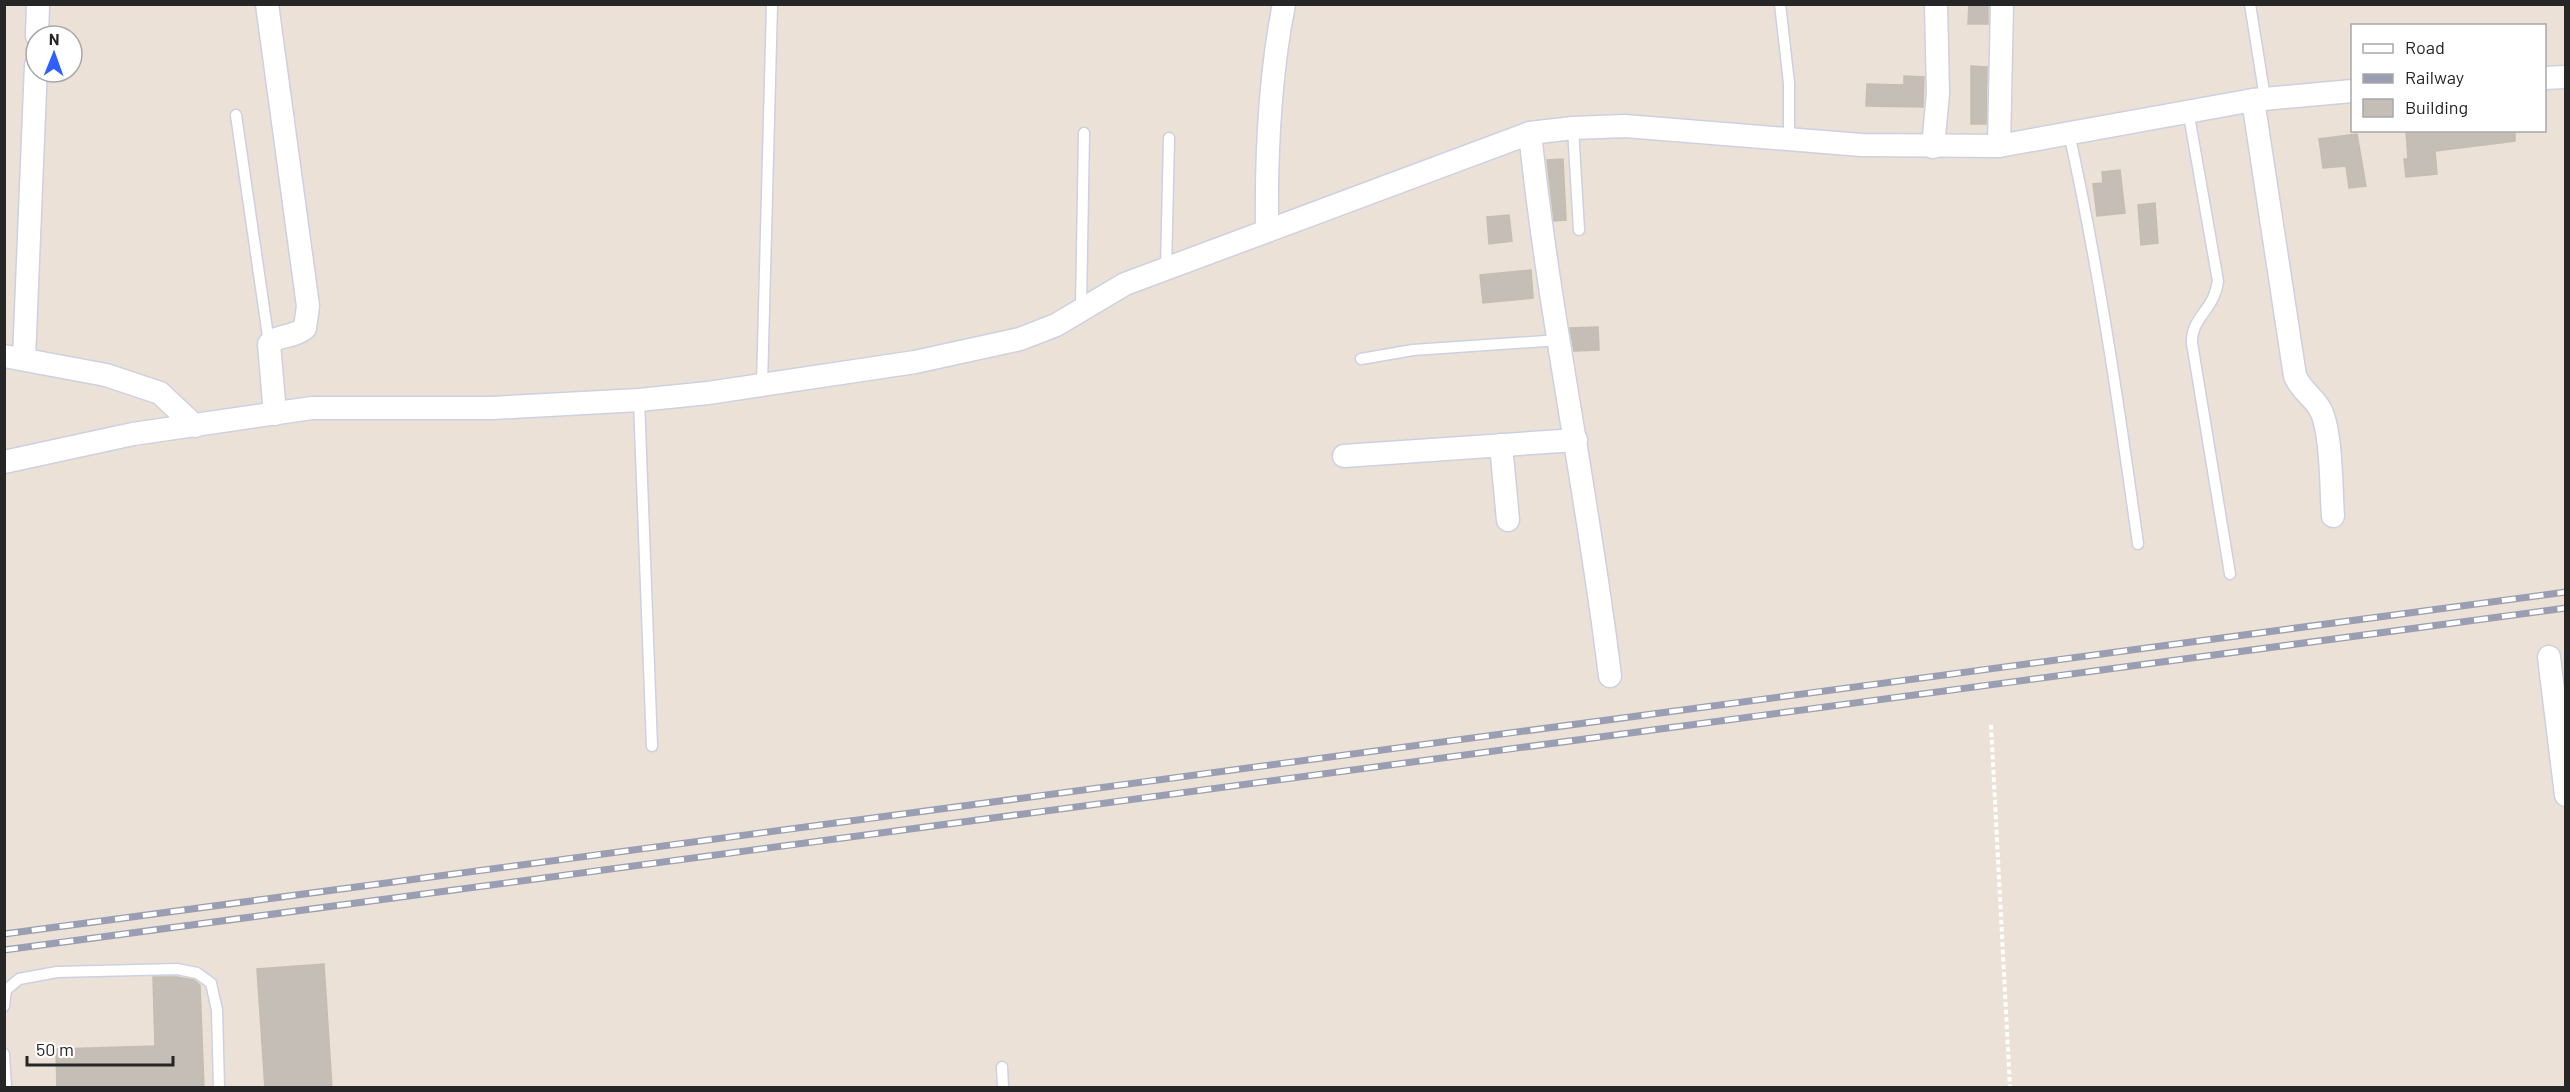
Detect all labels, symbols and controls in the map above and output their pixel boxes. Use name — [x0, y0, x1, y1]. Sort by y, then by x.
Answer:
north arrow — [24, 24, 84, 84]
legend — [2351, 24, 2546, 132]
text: N — [49, 29, 60, 48]
text: Road — [2405, 36, 2445, 58]
text: Railway — [2405, 66, 2464, 88]
text: Building — [2405, 96, 2468, 118]
scale bar — [27, 1029, 172, 1067]
text: 50 m — [36, 1038, 74, 1060]

